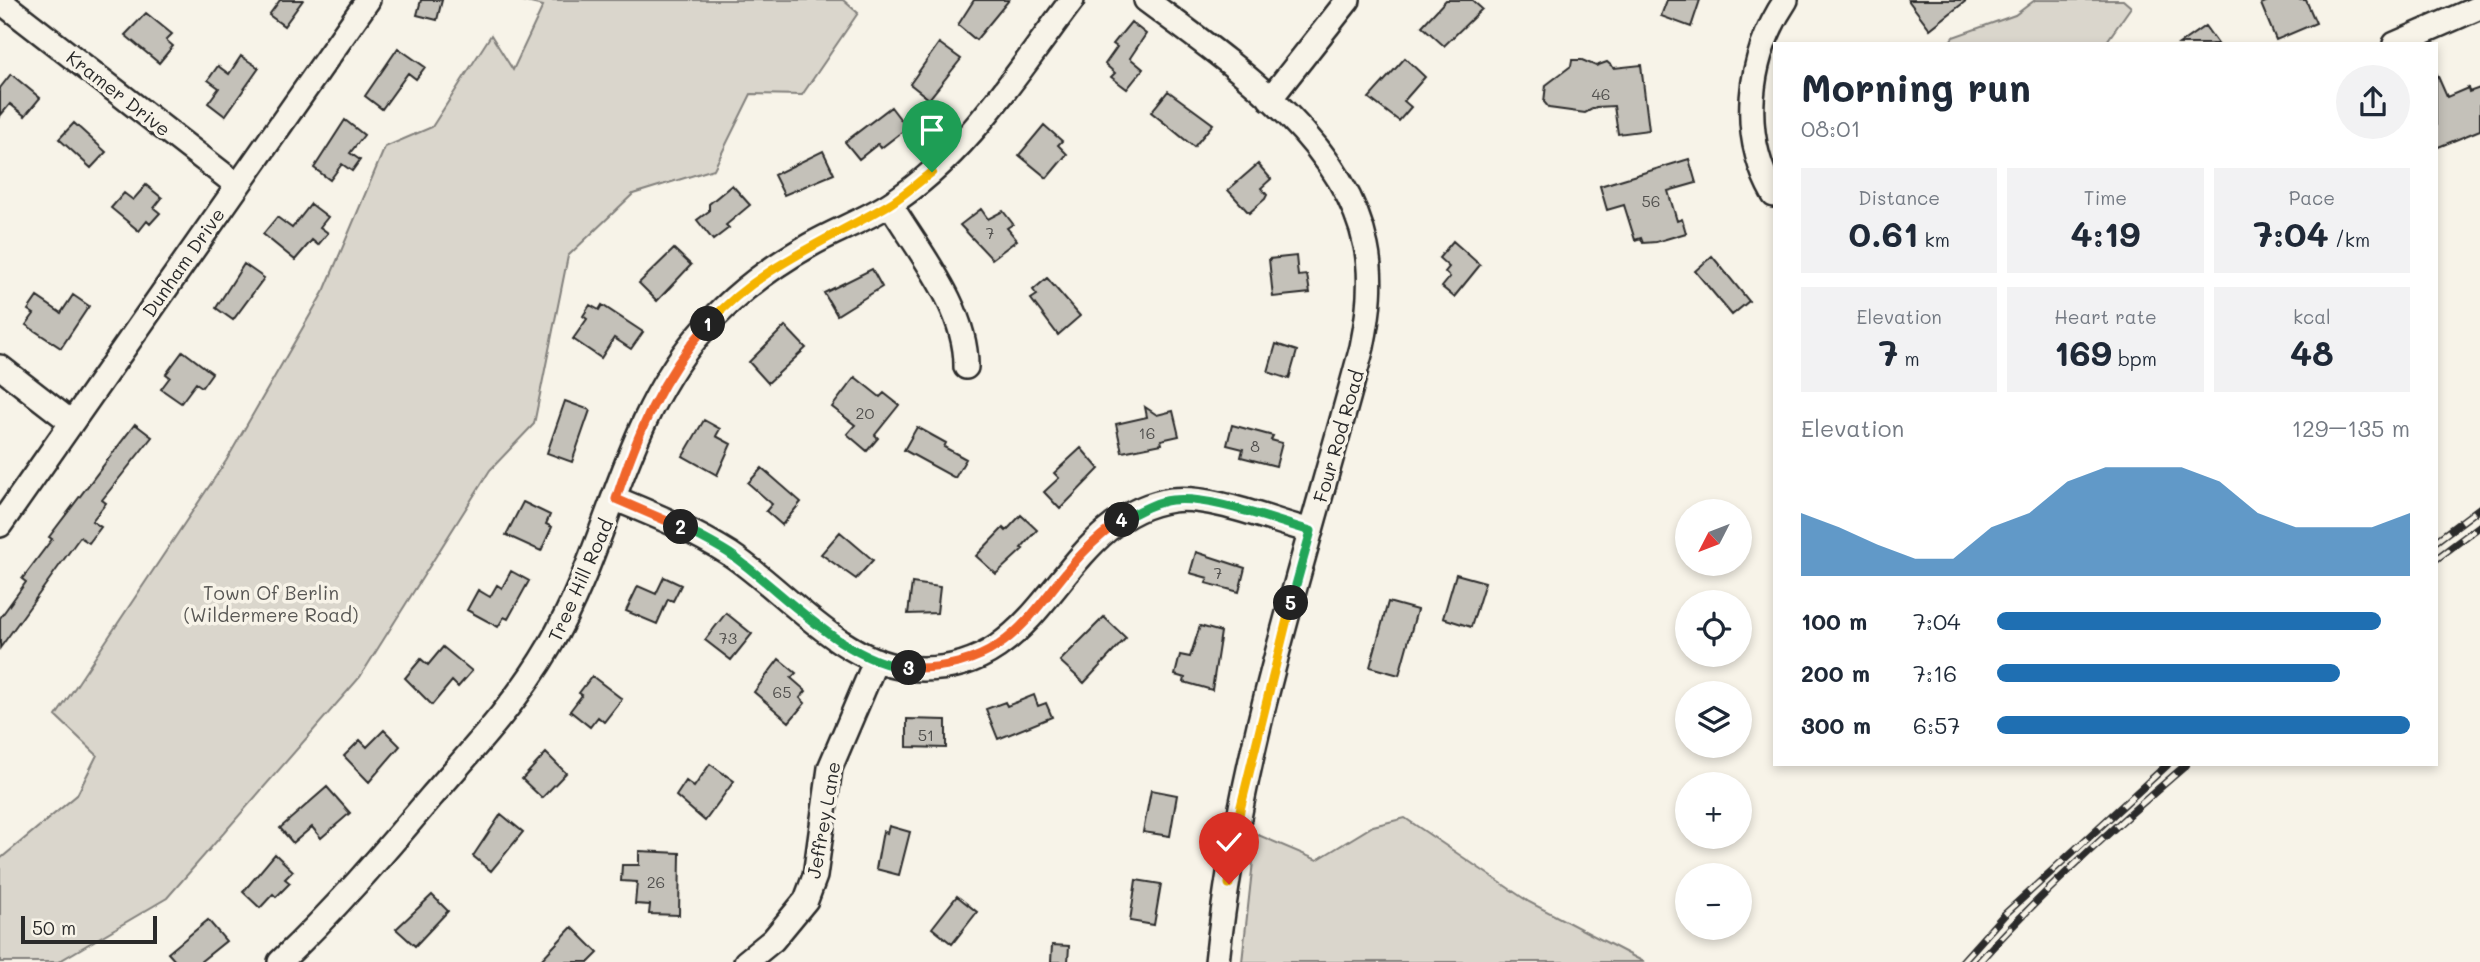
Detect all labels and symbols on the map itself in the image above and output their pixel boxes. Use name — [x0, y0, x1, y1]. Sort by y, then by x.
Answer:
street label: Kramer Drive — [62, 44, 176, 142]
house number: 46 — [1591, 83, 1611, 104]
pin — [902, 100, 962, 172]
house number: 56 — [1642, 190, 1661, 211]
street label: Dunham Drive — [136, 202, 230, 322]
house number: 7 — [986, 222, 995, 243]
pin: 1 — [690, 306, 726, 342]
street label: Four Rod Road — [1307, 367, 1369, 505]
house number: 20 — [856, 402, 875, 423]
house number: 16 — [1139, 422, 1155, 443]
house number: 8 — [1250, 435, 1260, 456]
north arrow — [1675, 499, 1752, 576]
pin: 4 — [1104, 503, 1140, 538]
pin: 2 — [664, 510, 698, 544]
street label: Tree Hill Road — [542, 515, 618, 645]
house number: 7 — [1214, 562, 1223, 583]
park label: Town Of Berlin (Wildermere Road) — [183, 580, 359, 627]
pin: 5 — [1274, 586, 1308, 620]
house number: 73 — [719, 627, 737, 648]
pin: 3 — [892, 650, 926, 686]
house number: 65 — [773, 681, 792, 702]
house number: 51 — [918, 724, 934, 745]
street label: Jeffrey Lane — [800, 760, 846, 880]
pin — [1199, 812, 1259, 884]
house number: 26 — [647, 871, 665, 892]
scale bar — [21, 913, 158, 945]

